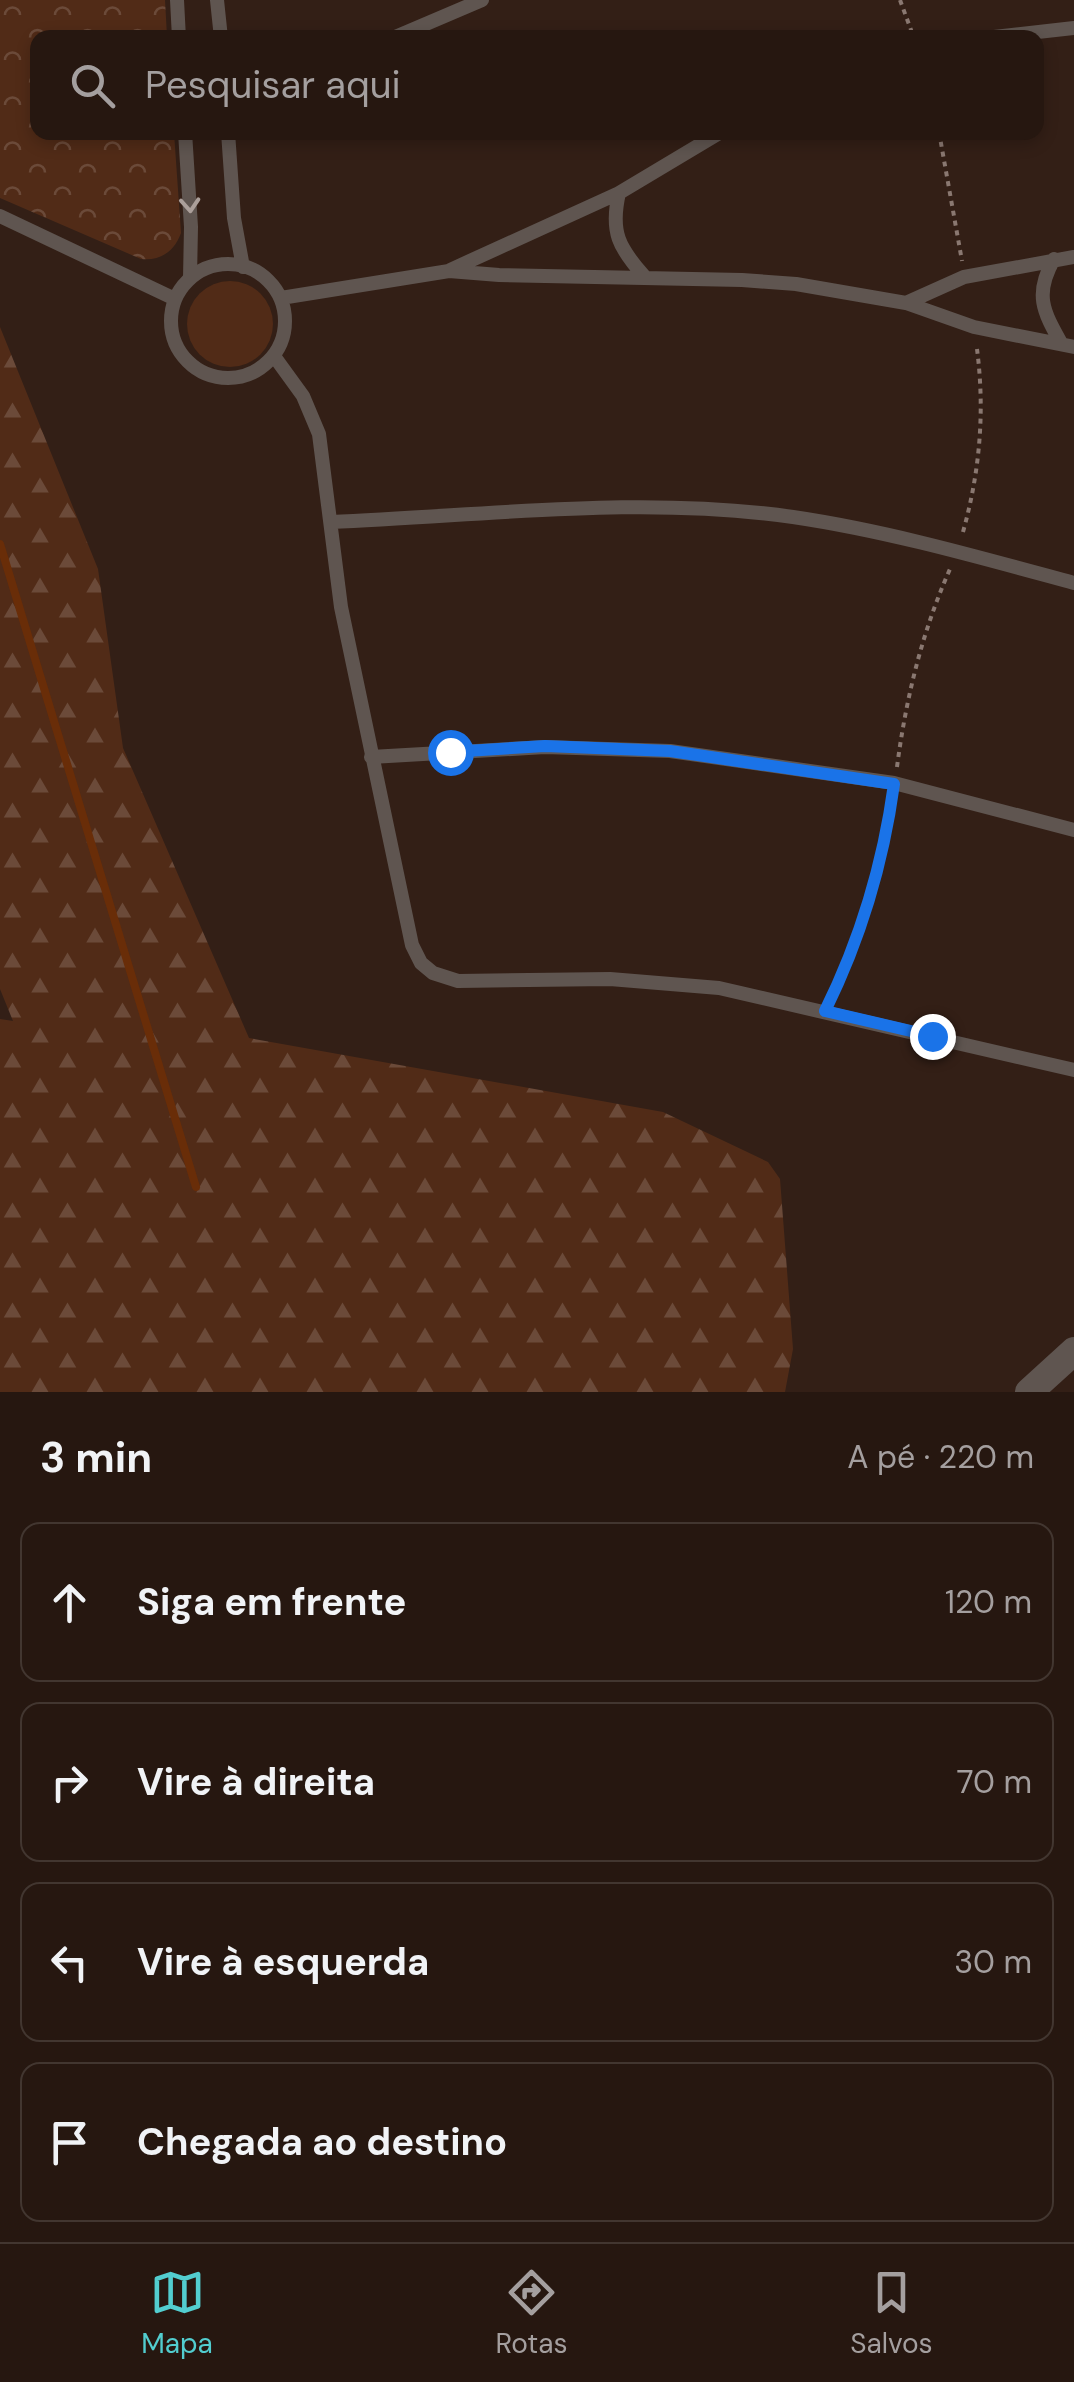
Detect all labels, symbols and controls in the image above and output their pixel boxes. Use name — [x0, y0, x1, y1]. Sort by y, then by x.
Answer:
search box — [30, 30, 1044, 140]
icon: search — [65, 58, 120, 113]
text: Pesquisar aqui — [145, 60, 401, 110]
one-way arrow — [179, 198, 200, 214]
route start — [428, 730, 474, 776]
route end — [910, 1014, 956, 1060]
text: 3 min — [40, 1430, 152, 1485]
text: A pé · 220 m — [847, 1436, 1034, 1478]
icon: ahead — [42, 1575, 97, 1630]
text: Siga em frente — [137, 1577, 406, 1627]
text: 120 m — [945, 1581, 1032, 1623]
icon: right — [42, 1755, 97, 1810]
text: Vire à direita — [137, 1757, 375, 1807]
text: 70 m — [956, 1761, 1032, 1803]
icon: left — [42, 1935, 97, 1990]
text: Vire à esquerda — [137, 1937, 429, 1987]
text: 30 m — [954, 1941, 1032, 1983]
icon: arrive — [42, 2115, 97, 2170]
text: Chegada ao destino — [137, 2117, 507, 2167]
tab: Mapa — [141, 2265, 213, 2362]
tab: Rotas — [495, 2265, 568, 2362]
tab: Salvos — [850, 2265, 933, 2362]

